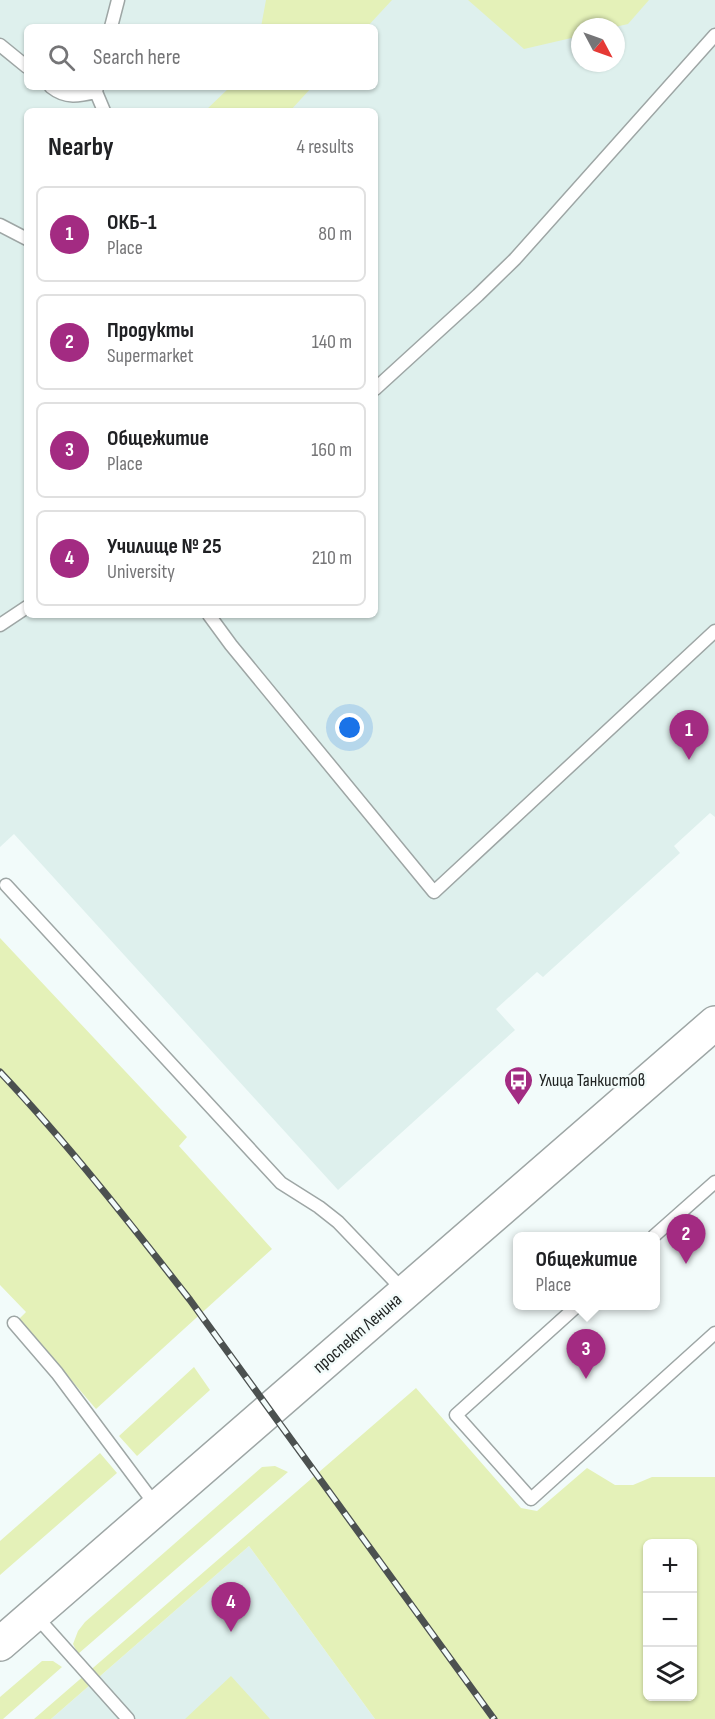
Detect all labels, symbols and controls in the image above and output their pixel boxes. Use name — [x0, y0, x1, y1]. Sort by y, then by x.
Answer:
north arrow — [571, 18, 625, 72]
search box — [24, 24, 378, 90]
icon: search — [45, 41, 78, 74]
text: Search here — [93, 44, 180, 71]
text: Nearby — [48, 132, 114, 163]
text: 4 results — [297, 135, 354, 159]
text: ОКБ-1 — [107, 209, 157, 236]
text: 1 — [66, 222, 73, 246]
text: 80 m — [318, 222, 352, 246]
text: Place — [107, 236, 143, 260]
text: Продукты — [107, 317, 194, 344]
text: 2 — [65, 330, 74, 354]
text: 140 m — [312, 330, 352, 354]
text: Supermarket — [107, 344, 194, 368]
text: Общежитие — [107, 425, 209, 452]
text: 3 — [65, 438, 74, 462]
text: 160 m — [311, 438, 352, 462]
text: Place — [107, 452, 143, 476]
text: Училище № 25 — [107, 533, 222, 560]
text: 4 — [65, 546, 74, 570]
text: 210 m — [312, 546, 352, 570]
text: University — [107, 560, 175, 584]
pin: 1 — [670, 710, 708, 760]
your location — [335, 713, 364, 742]
bus stop icon: Улица Танкистов — [502, 1064, 534, 1106]
place label: Улица Танкистов — [539, 1070, 645, 1091]
pin: 2 — [666, 1214, 706, 1264]
popup — [513, 1232, 660, 1310]
text: Общежитие — [536, 1246, 637, 1273]
text: Place — [536, 1273, 571, 1297]
street label: проспект Ленина — [309, 1289, 406, 1378]
pin: 3 — [566, 1330, 606, 1379]
map controls — [643, 1539, 697, 1701]
button: + — [643, 1539, 697, 1593]
pin: 4 — [212, 1582, 250, 1632]
button: − — [643, 1593, 697, 1647]
button: layers — [643, 1647, 697, 1701]

